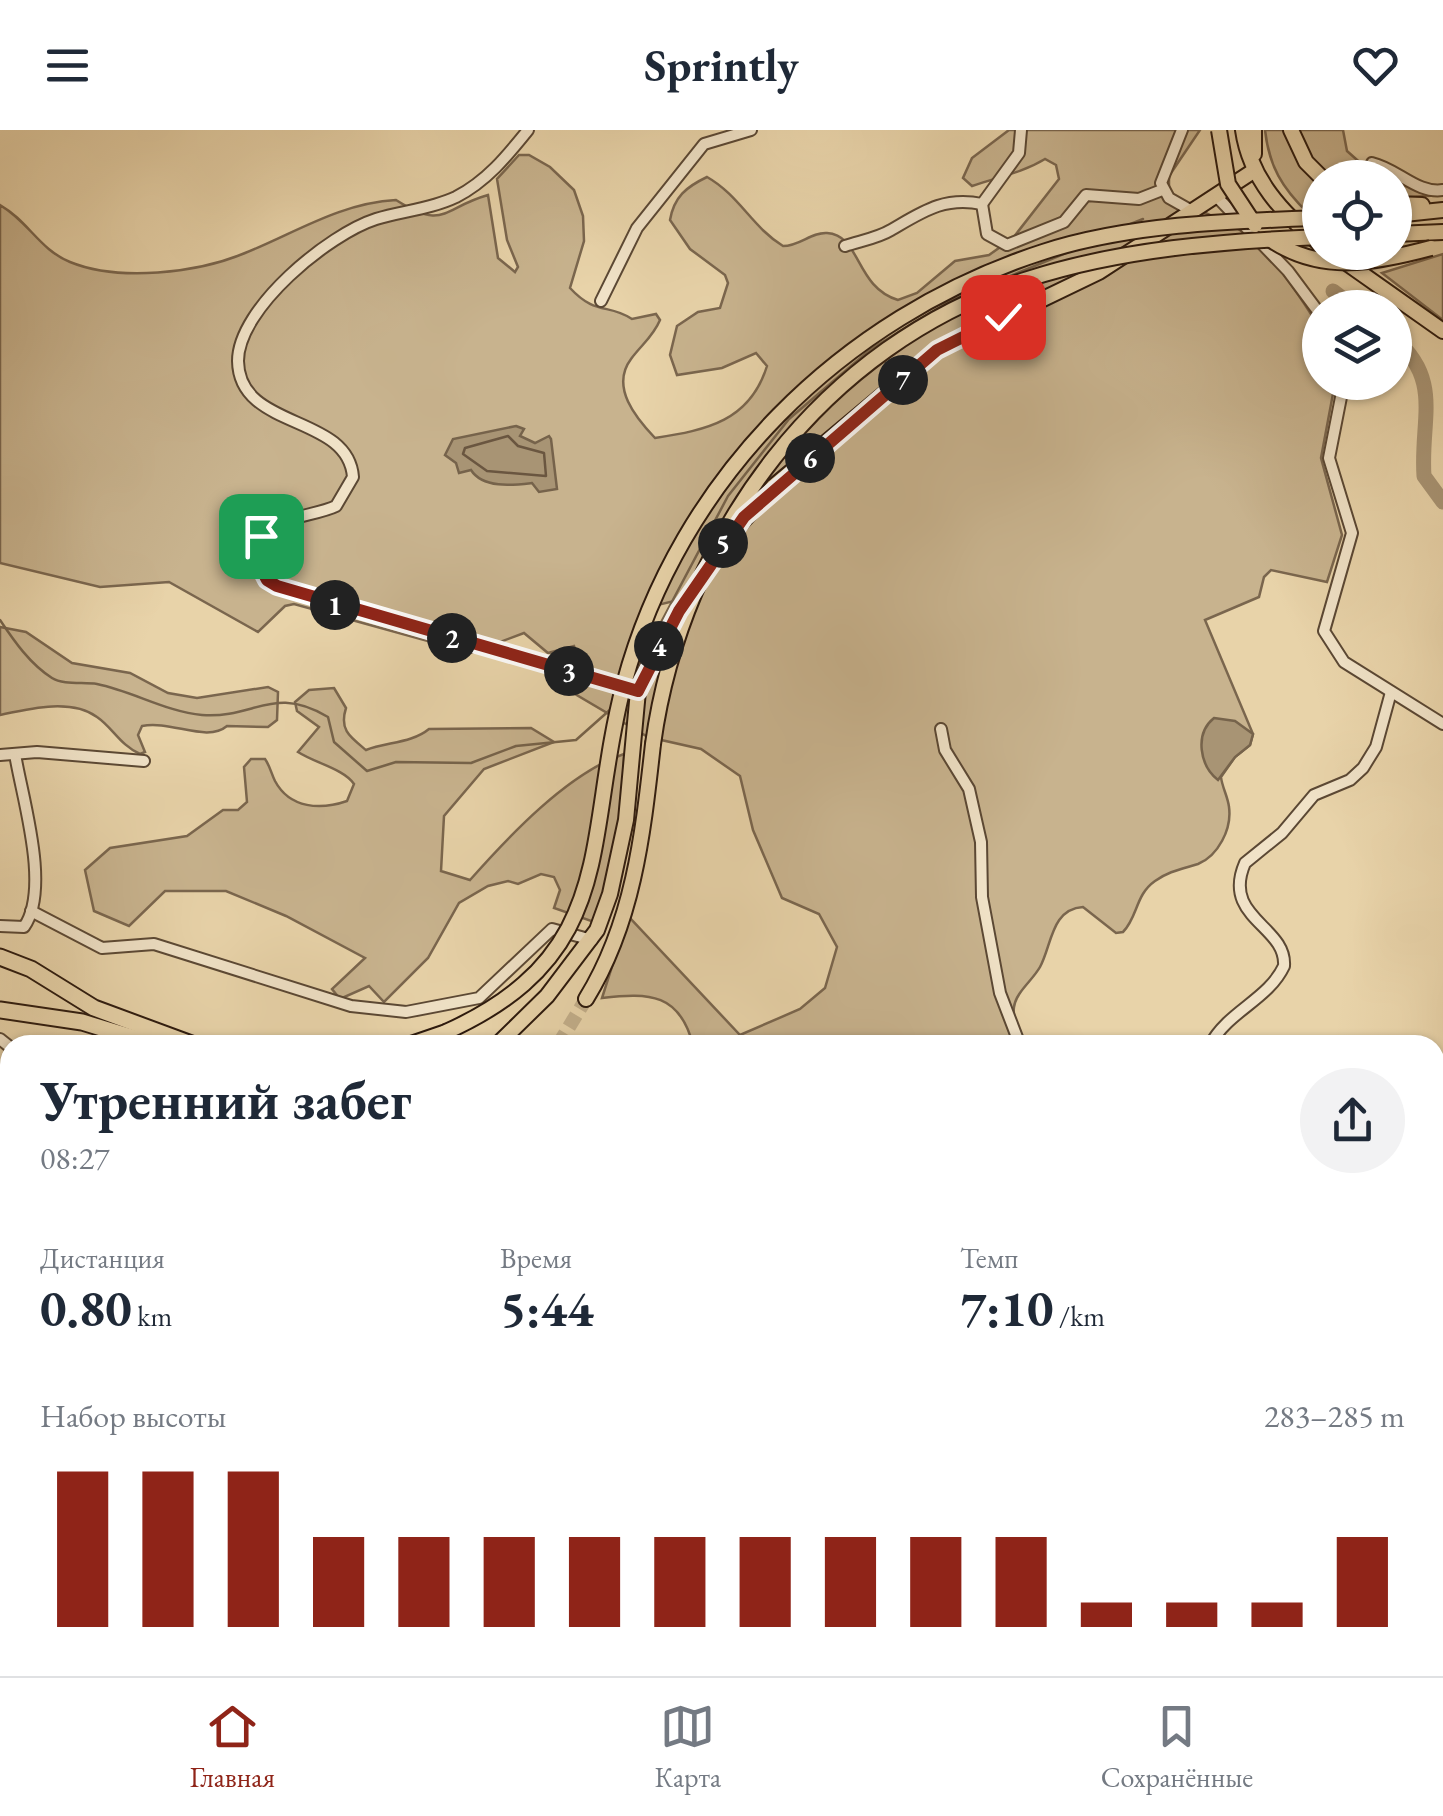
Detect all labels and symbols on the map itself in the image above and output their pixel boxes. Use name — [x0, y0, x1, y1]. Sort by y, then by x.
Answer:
pin — [961, 275, 1046, 360]
pin: 7 — [878, 355, 928, 405]
pin: 6 — [785, 433, 835, 483]
pin — [219, 494, 304, 579]
pin: 5 — [698, 518, 748, 568]
pin: 1 — [310, 580, 360, 630]
pin: 2 — [427, 613, 477, 663]
pin: 4 — [634, 621, 684, 671]
pin: 3 — [544, 646, 594, 696]

